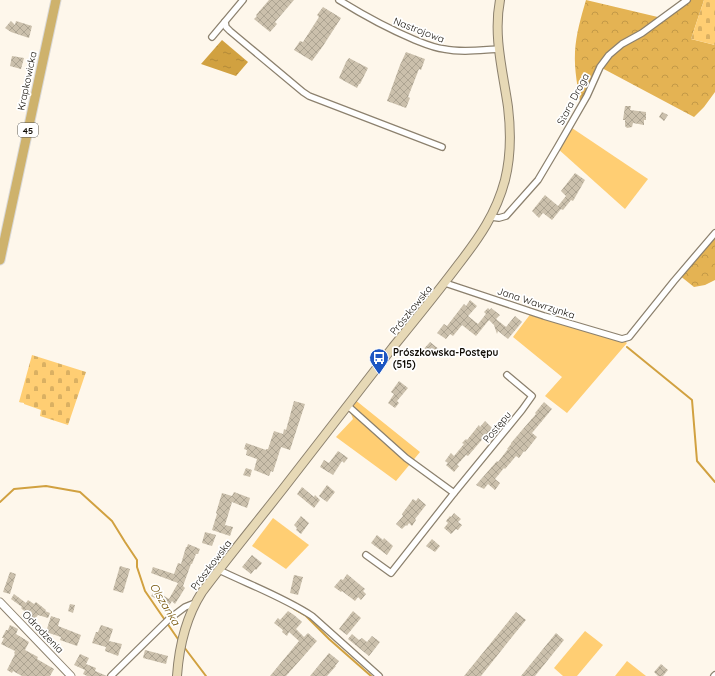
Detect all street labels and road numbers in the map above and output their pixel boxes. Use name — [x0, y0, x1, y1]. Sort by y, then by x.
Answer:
street label: Nastrojowa — [392, 14, 446, 46]
street label: Krapkowicka — [14, 50, 40, 112]
street label: Stara Droga — [554, 71, 592, 127]
road number: 45 — [18, 123, 38, 137]
street label: Prószkowska — [387, 283, 435, 337]
street label: Jana Wawrzynka — [496, 284, 576, 322]
street label: Postępu — [480, 409, 514, 445]
street label: Prószkowska — [188, 537, 234, 593]
street label: Odrodzenia — [20, 608, 66, 656]

